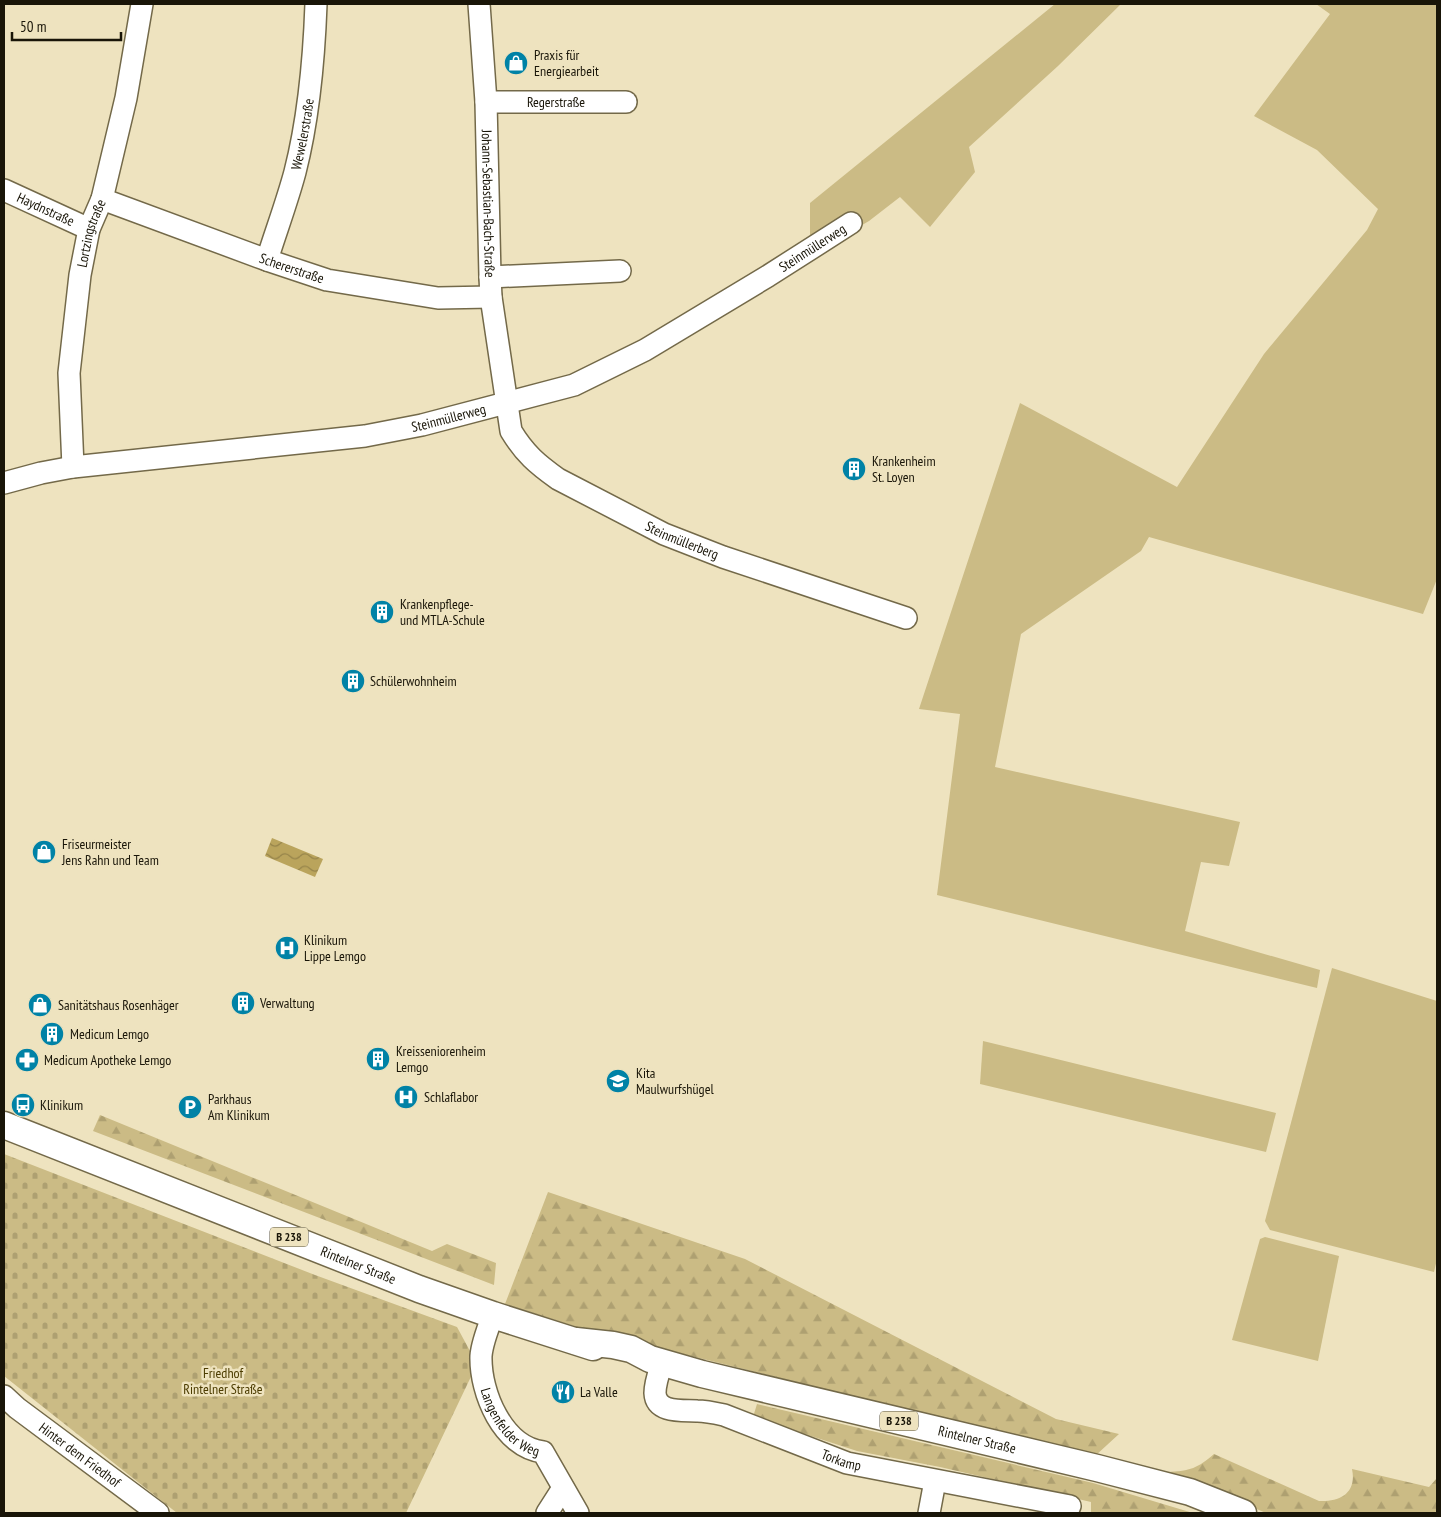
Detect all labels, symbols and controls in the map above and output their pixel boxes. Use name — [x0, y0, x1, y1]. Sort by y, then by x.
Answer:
scale bar — [12, 10, 121, 42]
text: 50 m — [20, 17, 46, 36]
place label: Praxis für Energiearbeit — [534, 46, 599, 80]
shop icon: Praxis für Energiearbeit — [503, 50, 529, 76]
street label: Regerstraße — [527, 93, 585, 111]
street label: Wewelerstraße — [287, 97, 318, 172]
street label: Johann-Sebastian-Bach-Straße — [478, 129, 499, 278]
street label: Haydnstraße — [14, 188, 78, 230]
street label: Lortzingstraße — [73, 196, 110, 269]
street label: Steinmüllerweg — [775, 220, 849, 276]
street label: Schererstraße — [257, 249, 327, 287]
street label: Steinmüllerweg — [410, 400, 488, 436]
place label: Krankenheim St. Loyen — [872, 452, 936, 486]
building icon: Krankenheim St. Loyen — [841, 456, 867, 482]
street label: Steinmüllerberg — [642, 517, 721, 563]
place label: Krankenpflege- und MTLA-Schule — [400, 595, 485, 629]
building icon: Krankenpflege- und MTLA-Schule — [369, 599, 395, 625]
building icon: Schülerwohnheim — [340, 668, 366, 694]
place label: Schülerwohnheim — [370, 672, 457, 690]
place label: Friseurmeister Jens Rahn und Team — [61, 835, 159, 869]
shop icon: Friseurmeister Jens Rahn und Team — [31, 839, 57, 865]
place label: Klinikum Lippe Lemgo — [304, 931, 366, 965]
hospital icon: Klinikum Lippe Lemgo — [274, 935, 300, 961]
building icon: Verwaltung — [230, 990, 256, 1016]
shop icon: Sanitätshaus Rosenhäger — [27, 992, 53, 1018]
place label: Verwaltung — [259, 994, 315, 1012]
place label: Sanitätshaus Rosenhäger — [58, 996, 179, 1014]
building icon: Medicum Lemgo — [39, 1021, 65, 1047]
place label: Medicum Lemgo — [70, 1025, 149, 1043]
place label: Kreisseniorenheim Lemgo — [396, 1042, 486, 1076]
building icon: Kreisseniorenheim Lemgo — [365, 1046, 391, 1072]
pharmacy icon: Medicum Apotheke Lemgo — [14, 1047, 40, 1073]
place label: Medicum Apotheke Lemgo — [44, 1051, 171, 1069]
place label: Kita Maulwurfshügel — [636, 1064, 714, 1098]
school or university icon: Kita Maulwurfshügel — [605, 1068, 631, 1094]
hospital icon: Schlaflabor — [393, 1084, 419, 1110]
place label: Schlaflabor — [424, 1088, 478, 1106]
place label: Parkhaus Am Klinikum — [208, 1090, 270, 1124]
bus stop icon: Klinikum — [10, 1092, 36, 1118]
parking icon: Parkhaus Am Klinikum — [177, 1094, 203, 1120]
place label: Klinikum — [40, 1096, 83, 1114]
road number: B 238 — [270, 1228, 308, 1246]
street label: Rintelner Straße — [318, 1242, 399, 1288]
park label: Friedhof Rintelner Straße — [183, 1364, 263, 1398]
restaurant icon: La Valle — [550, 1379, 576, 1405]
place label: La Valle — [580, 1383, 618, 1401]
street label: Langenfelder Weg — [477, 1386, 542, 1460]
road number: B 238 — [880, 1412, 918, 1430]
street label: Hinter dem Friedhof — [35, 1419, 125, 1491]
street label: Rintelner Straße — [936, 1422, 1018, 1457]
street label: Torkamp — [819, 1445, 863, 1475]

